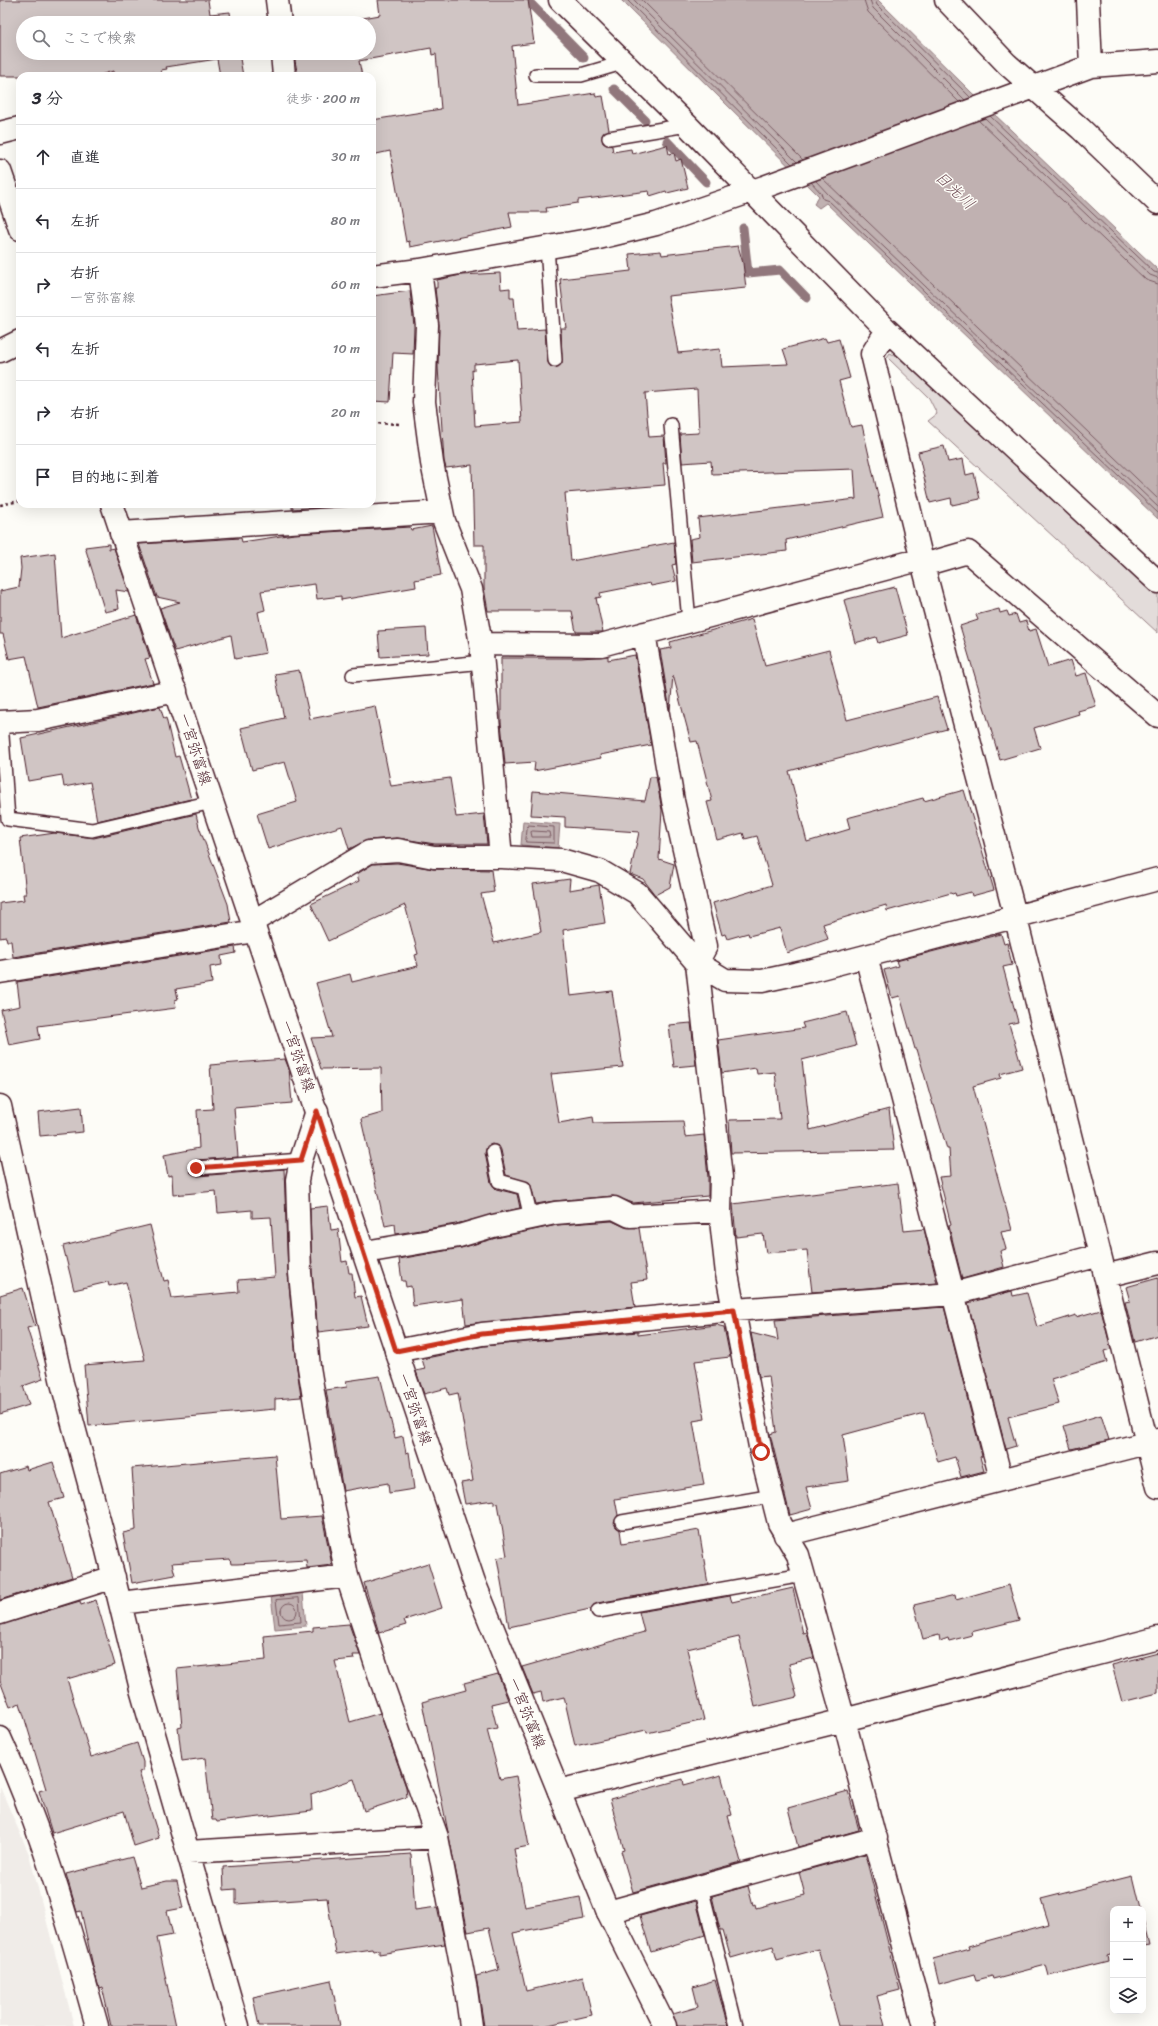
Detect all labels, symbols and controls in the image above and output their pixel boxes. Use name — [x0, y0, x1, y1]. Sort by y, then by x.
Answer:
search box — [16, 16, 376, 60]
text: ここで検索 — [62, 25, 137, 51]
icon: search — [30, 27, 52, 49]
text: 3 分 — [32, 83, 63, 113]
text: 徒歩 · 200 m — [286, 87, 360, 110]
text: 直進 — [70, 144, 100, 170]
text: 30 m — [331, 145, 360, 168]
icon: ahead — [32, 146, 54, 168]
water label: 日光川 — [928, 163, 982, 217]
text: 左折 — [70, 208, 100, 234]
text: 80 m — [331, 209, 360, 232]
icon: left — [32, 210, 54, 232]
text: 右折 — [70, 260, 100, 286]
text: 60 m — [331, 273, 360, 296]
icon: right — [32, 274, 54, 296]
text: 一宮弥富線 — [70, 286, 135, 309]
text: 左折 — [70, 336, 100, 362]
text: 10 m — [333, 337, 360, 360]
icon: left — [32, 338, 54, 360]
text: 右折 — [70, 400, 100, 426]
text: 20 m — [331, 401, 360, 424]
icon: right — [32, 402, 54, 424]
text: 目的地に到着 — [70, 464, 160, 490]
icon: arrive — [32, 466, 54, 488]
street label: 一宮弥富線 — [171, 709, 219, 789]
street label: 一宮弥富線 — [273, 1016, 323, 1096]
route end — [187, 1159, 205, 1177]
street label: 一宮弥富線 — [390, 1369, 440, 1449]
route start — [752, 1443, 770, 1461]
street label: 一宮弥富線 — [501, 1673, 553, 1753]
map controls — [1110, 1906, 1146, 2014]
button: + — [1110, 1906, 1146, 1942]
button: − — [1110, 1942, 1146, 1978]
button: layers — [1110, 1978, 1146, 2014]

